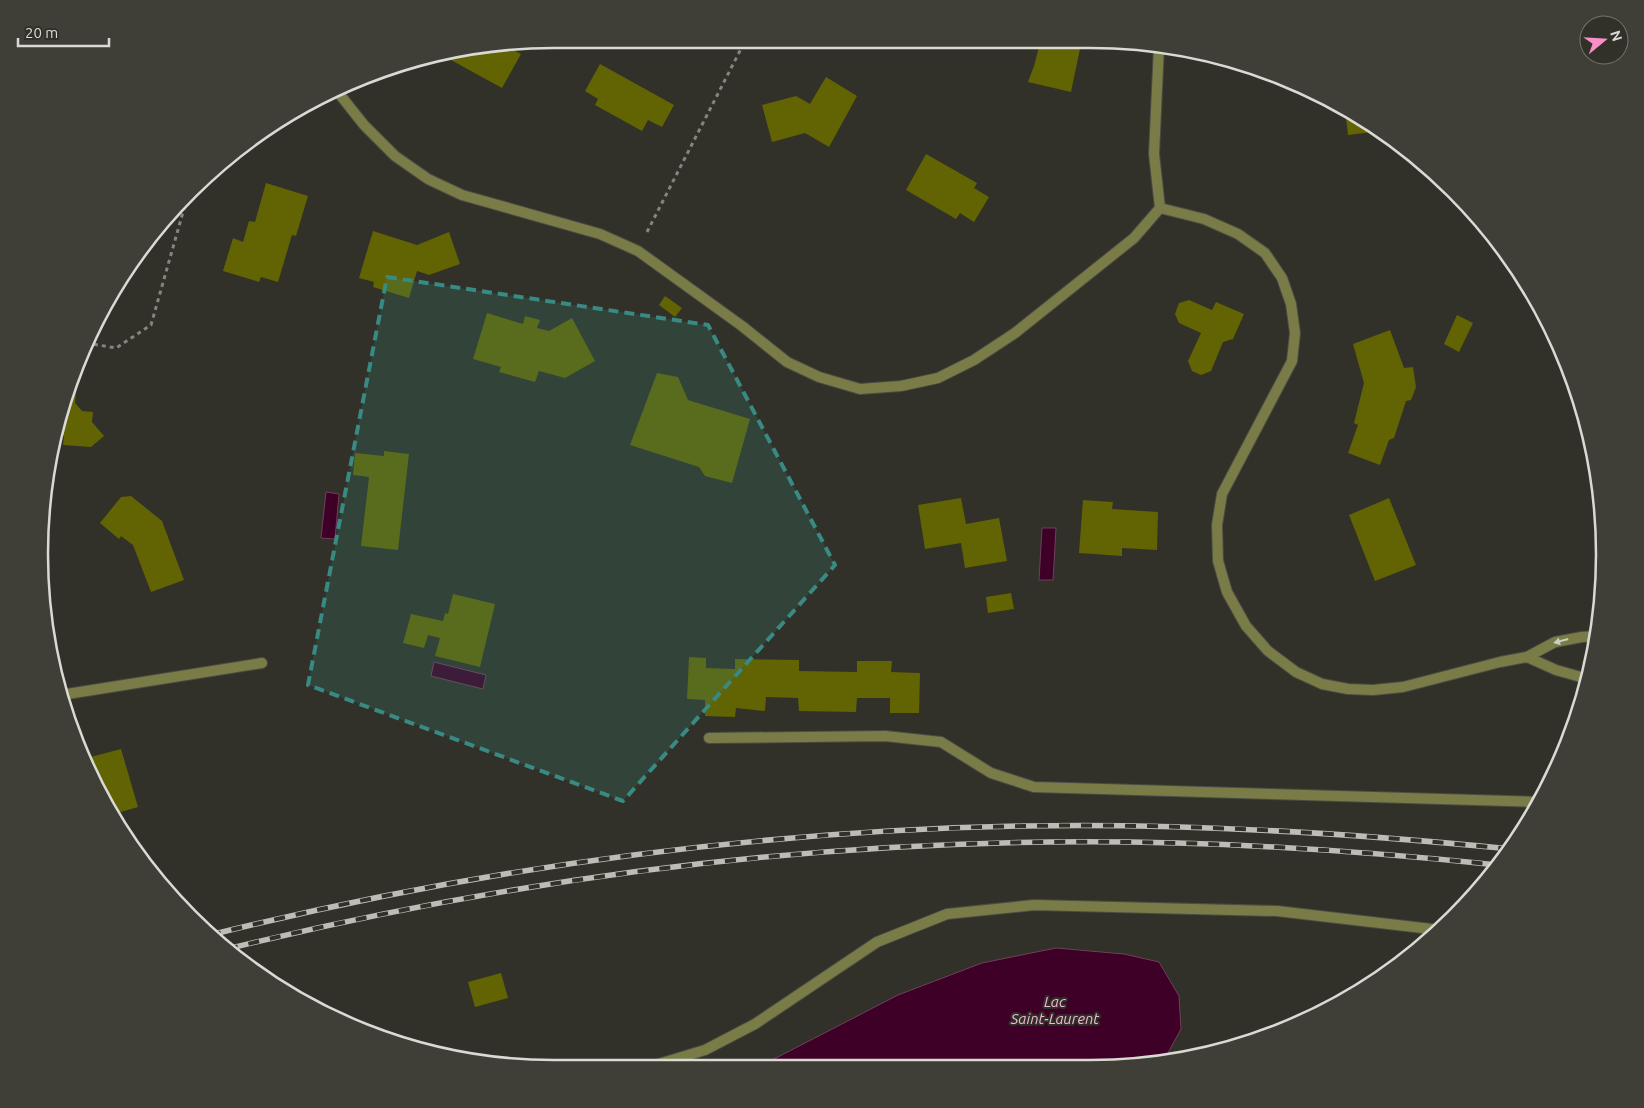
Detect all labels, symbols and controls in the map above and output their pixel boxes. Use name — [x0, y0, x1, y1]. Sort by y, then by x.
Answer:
scale bar — [18, 15, 109, 47]
north arrow — [1579, 15, 1629, 65]
text: 20 m — [25, 24, 58, 41]
text: N — [1607, 29, 1626, 43]
one-way arrow — [1553, 638, 1568, 646]
water label: Lac Saint-Laurent — [1010, 993, 1099, 1027]

